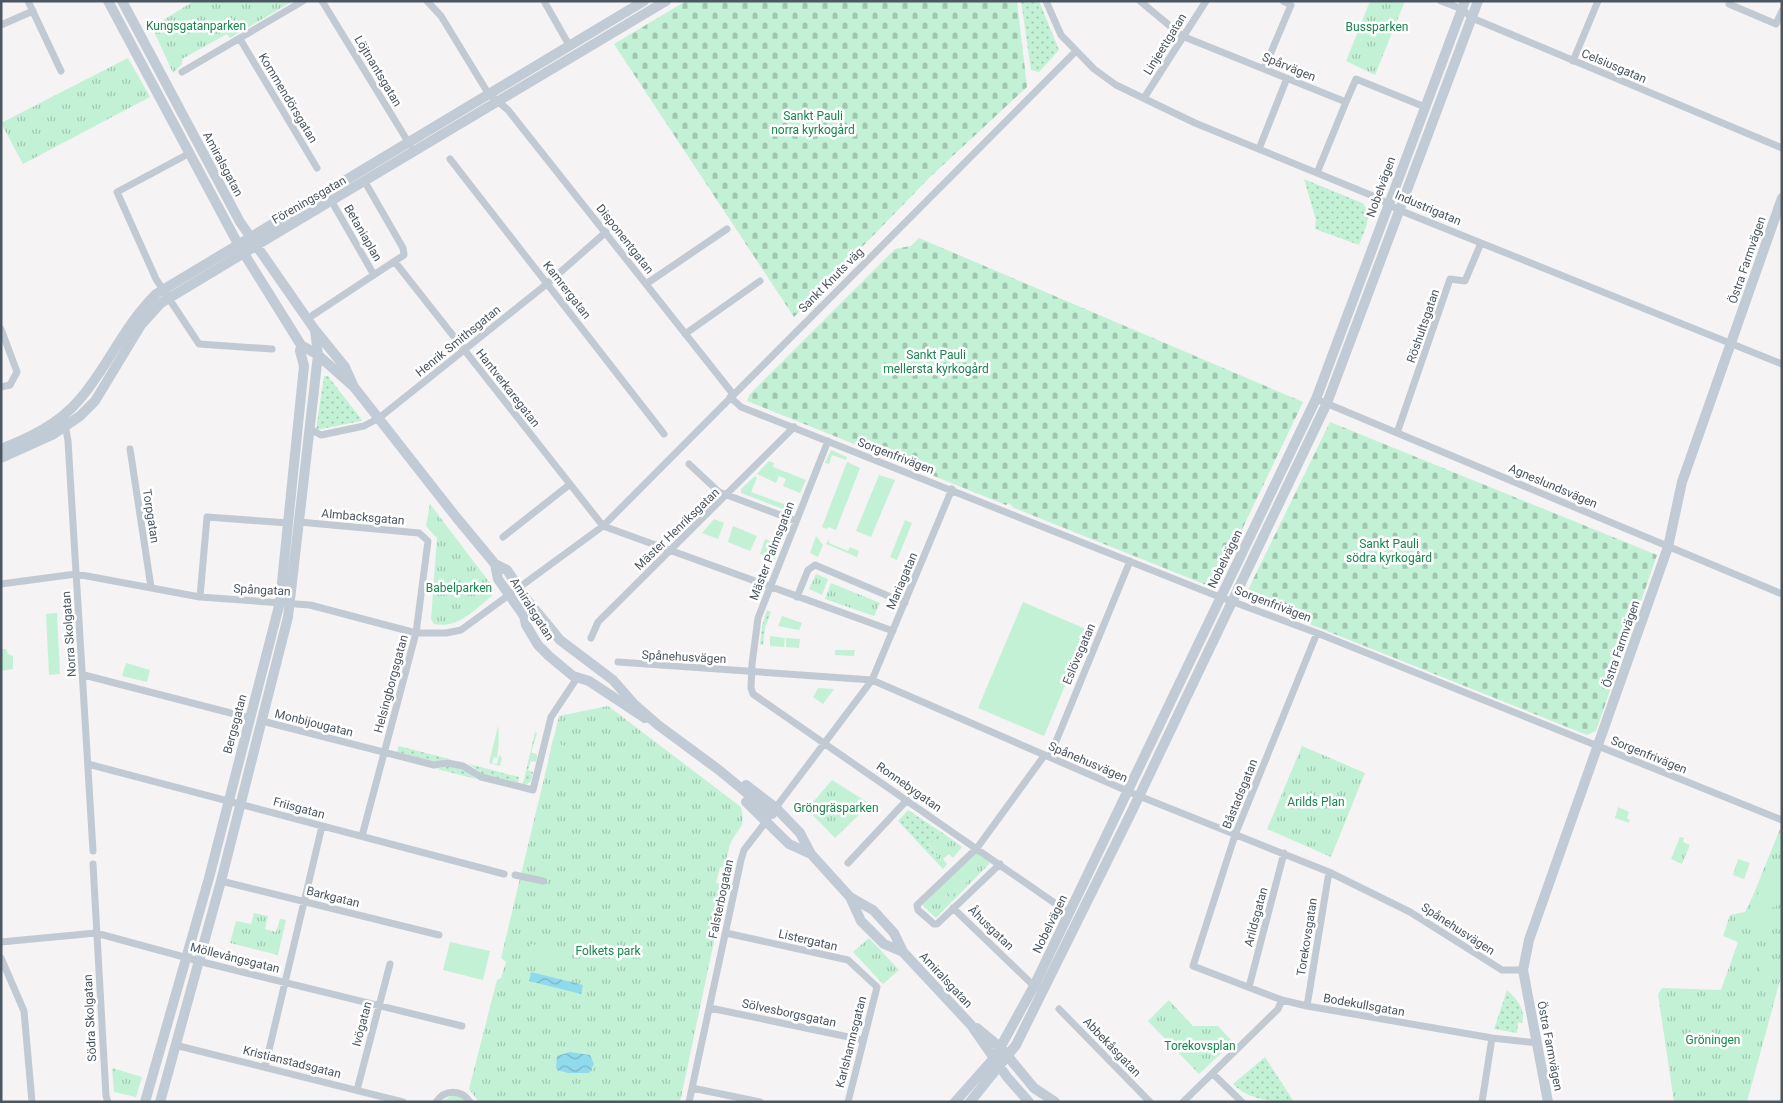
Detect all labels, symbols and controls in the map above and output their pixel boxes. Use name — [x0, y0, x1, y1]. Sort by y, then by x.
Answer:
street label: Linjeettgatan — [1141, 11, 1189, 77]
park label: Kungsgatanparken — [146, 19, 246, 33]
park label: Bussparken — [1346, 20, 1408, 34]
street label: Löjtnantsgatan — [351, 33, 405, 109]
street label: Celsiusgatan — [1579, 46, 1649, 86]
street label: Kommendörsgatan — [256, 50, 320, 146]
street label: Spårvägen — [1260, 50, 1318, 84]
park label: Sankt Pauli norra kyrkogård — [771, 109, 855, 137]
street label: Amiralsgatan — [200, 129, 246, 199]
street label: Nobelvägen — [1364, 155, 1398, 219]
street label: Föreningsgatan — [270, 173, 348, 227]
street label: Industrigatan — [1393, 188, 1463, 228]
street label: Disponentgatan — [593, 201, 657, 277]
street label: Betaniaplan — [341, 202, 385, 264]
street label: Östra Farmvägen — [1725, 214, 1768, 305]
street label: Sankt Knuts väg — [796, 245, 866, 315]
street label: Kamrergatan — [540, 258, 594, 322]
street label: Röshultsgatan — [1404, 287, 1442, 365]
street label: Henrik Smithsgatan — [413, 302, 503, 380]
street label: Hantverkaregatan — [473, 346, 543, 430]
park label: Sankt Pauli mellersta kyrkogård — [883, 348, 989, 376]
street label: Sorgenfrivägen — [856, 435, 936, 477]
street label: Agneslundsvägen — [1507, 461, 1599, 511]
street label: Mäster Henriksgatan — [632, 485, 722, 573]
street label: Torpgatan — [140, 488, 162, 544]
street label: Mäster Palmsgatan — [747, 500, 797, 602]
street label: Almbacksgatan — [321, 506, 405, 528]
street label: Nobelvägen — [1205, 527, 1245, 591]
park label: Sankt Pauli södra kyrkogård — [1346, 537, 1432, 565]
street label: Mariagatan — [884, 550, 920, 612]
street label: Amiralsgatan — [507, 575, 557, 643]
park label: Babelparken — [426, 581, 492, 595]
street label: Spångatan — [233, 582, 291, 598]
street label: Sorgenfrivägen — [1233, 583, 1313, 625]
street label: Norra Skolgatan — [59, 591, 79, 677]
street label: Östra Farmvägen — [1599, 598, 1642, 689]
street label: Eslövsgatan — [1060, 621, 1098, 687]
street label: Helsingborgsgatan — [371, 633, 411, 735]
street label: Spånehusvägen — [641, 648, 727, 666]
street label: Bergsgatan — [220, 693, 250, 755]
street label: Monbijougatan — [273, 706, 355, 740]
street label: Sorgenfrivägen — [1609, 733, 1689, 777]
street label: Spånehusvägen — [1046, 739, 1130, 785]
street label: Båstadsgatan — [1220, 757, 1260, 831]
street label: Ronnebygatan — [874, 759, 944, 815]
street label: Friisgatan — [272, 794, 326, 822]
park label: Arilds Plan — [1287, 795, 1345, 809]
park label: Gröngräsparken — [793, 801, 879, 815]
street label: Falsterbogatan — [706, 858, 736, 940]
street label: Barkgatan — [305, 884, 361, 910]
street label: Arildsgatan — [1241, 886, 1271, 948]
street label: Nobelvägen — [1030, 892, 1070, 956]
street label: Torekovsgatan — [1294, 897, 1320, 977]
street label: Spånehusvägen — [1419, 900, 1497, 958]
street label: Åhusgatan — [965, 902, 1018, 953]
street label: Listergatan — [777, 926, 839, 954]
street label: Möllevångsgatan — [189, 940, 281, 976]
park label: Folkets park — [575, 944, 641, 958]
street label: Amiralsgatan — [917, 949, 975, 1011]
street label: Södra Skolgatan — [81, 974, 99, 1062]
street label: Bodekullsgatan — [1322, 991, 1406, 1019]
street label: Karlshamnsgatan — [833, 995, 869, 1089]
street label: Sölvesborgsgatan — [741, 996, 837, 1030]
street label: Ivögatan — [349, 1000, 375, 1048]
street label: Östra Farmvägen — [1534, 1000, 1567, 1092]
street label: Abbekåsgatan — [1080, 1015, 1144, 1079]
park label: Gröningen — [1686, 1033, 1740, 1047]
park label: Torekovsplan — [1164, 1039, 1236, 1053]
street label: Kristianstadsgatan — [241, 1043, 343, 1081]

